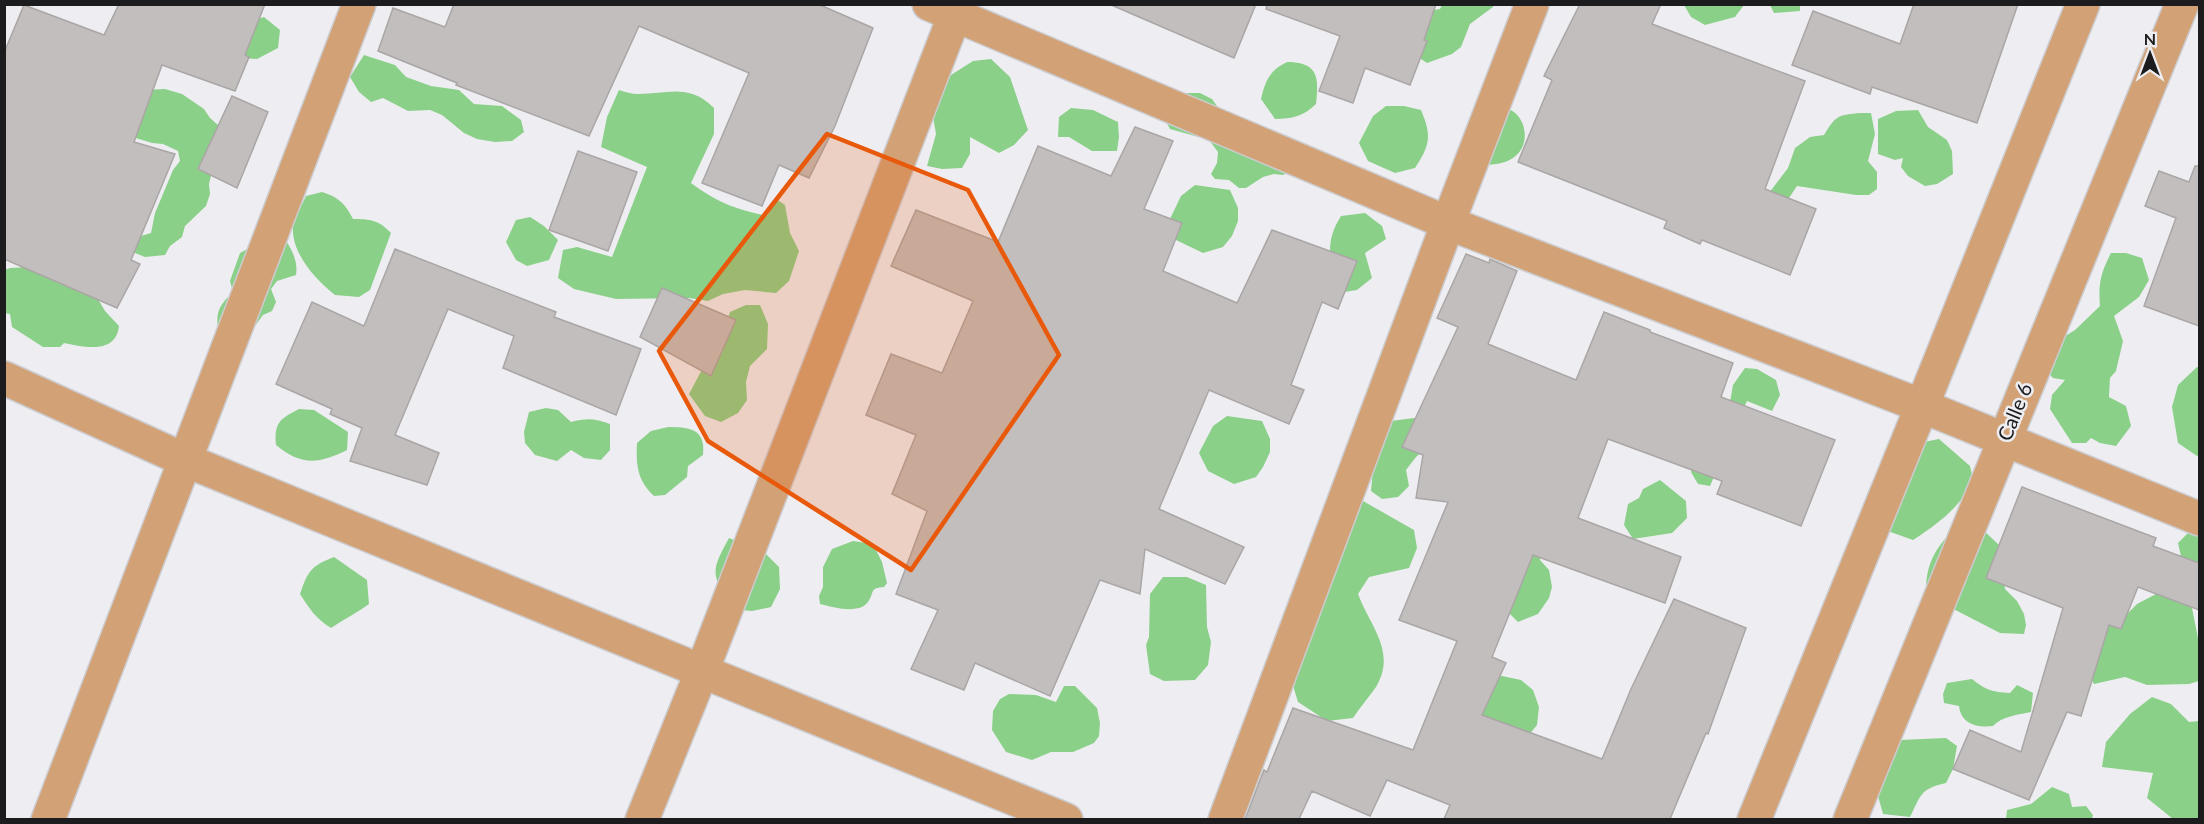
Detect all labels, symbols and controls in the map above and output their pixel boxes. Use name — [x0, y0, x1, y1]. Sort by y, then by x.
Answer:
north arrow — [2120, 24, 2180, 84]
text: N — [2144, 29, 2156, 48]
street label: Calle 6 — [1992, 379, 2036, 444]

